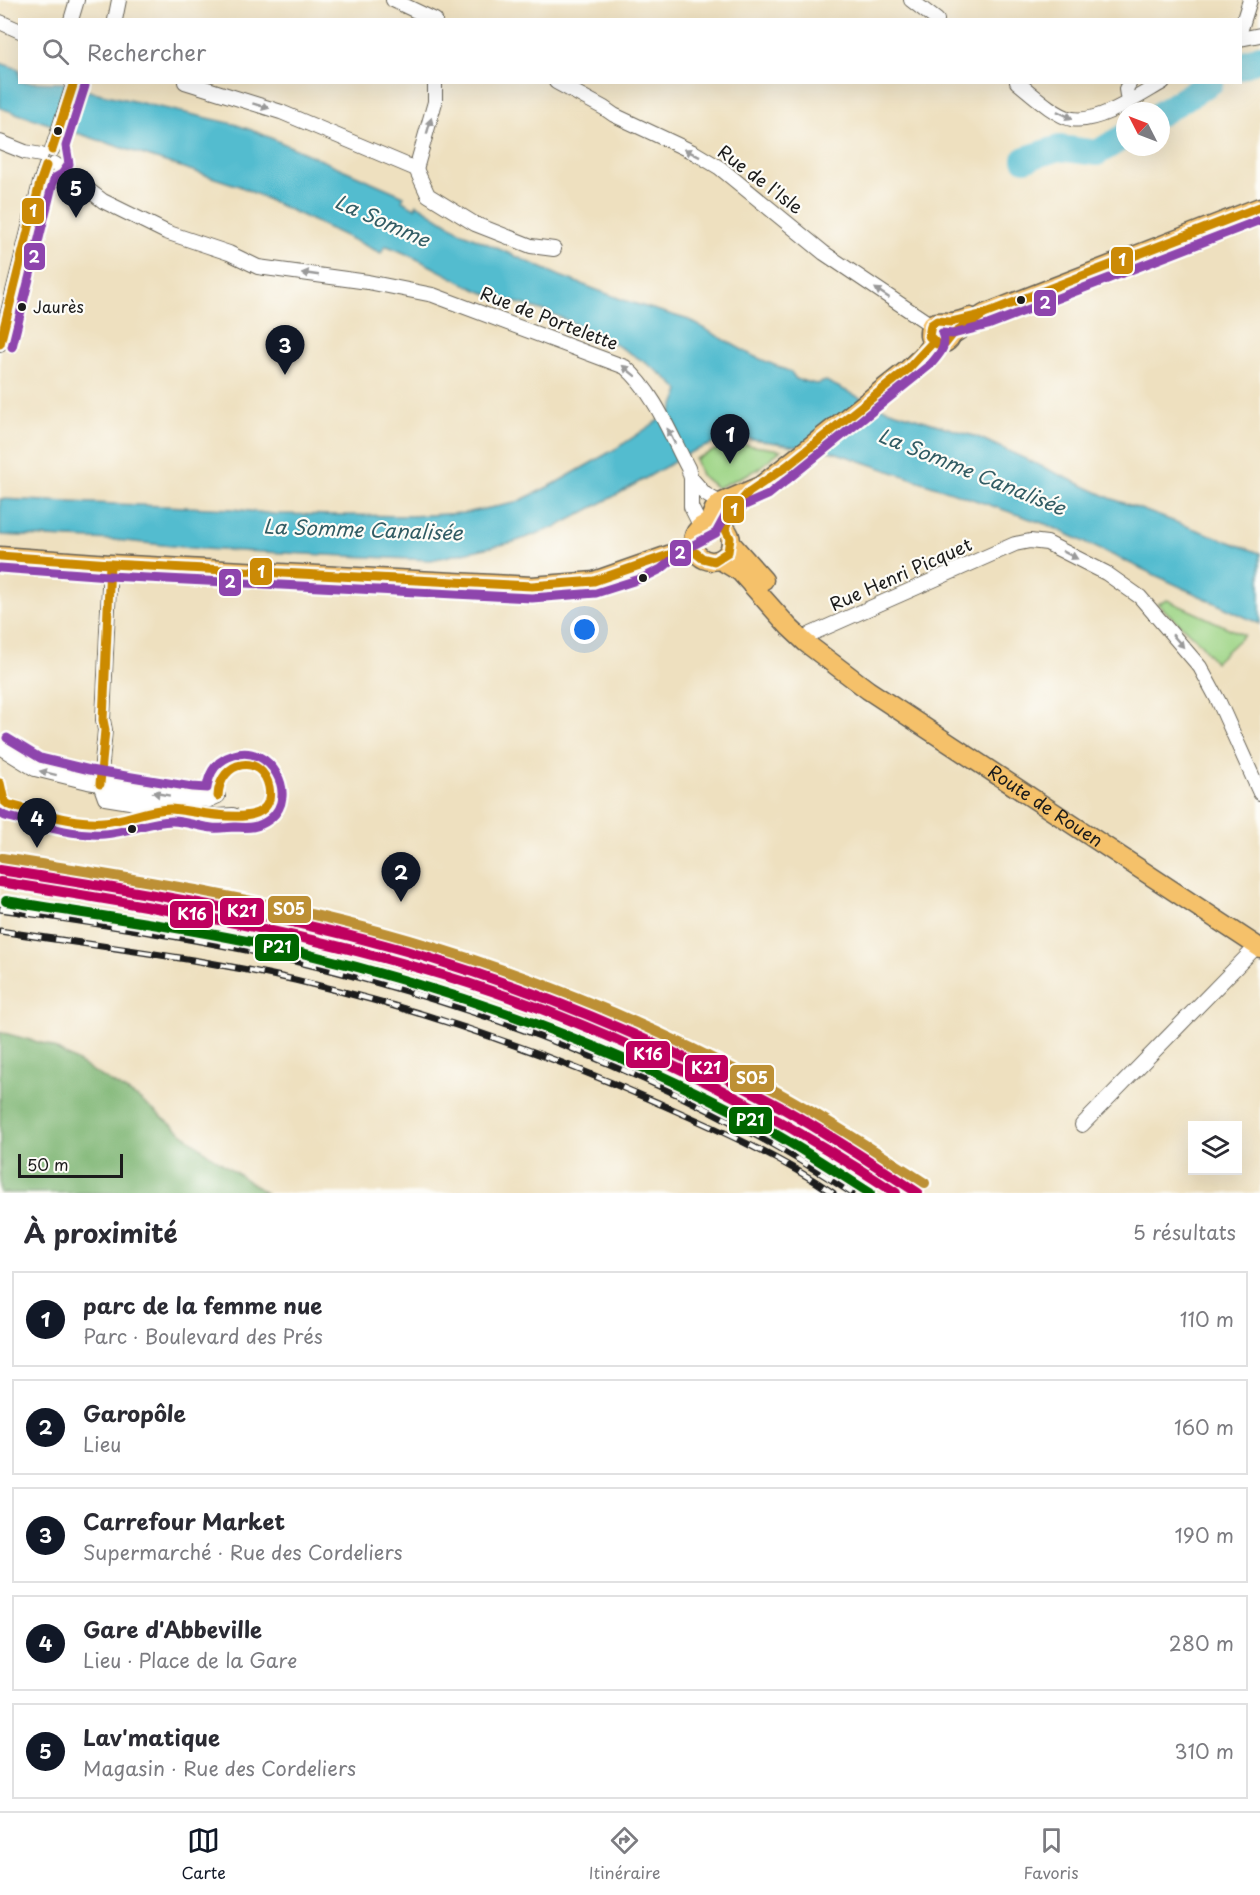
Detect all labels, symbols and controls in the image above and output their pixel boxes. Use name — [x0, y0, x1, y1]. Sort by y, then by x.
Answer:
search box — [18, 18, 1242, 84]
icon: search — [39, 35, 72, 68]
text: Rechercher — [87, 35, 206, 68]
one-way arrow — [252, 102, 270, 111]
north arrow — [1116, 102, 1170, 156]
one-way arrow — [1057, 110, 1075, 120]
one-way arrow — [424, 117, 434, 135]
unlabelled marker — [52, 125, 64, 137]
street label: Rue de l'Isle — [713, 138, 809, 220]
one-way arrow — [683, 148, 701, 158]
pin: 5 — [56, 168, 96, 218]
water label: La Somme — [330, 186, 436, 255]
line badge: 1 — [21, 197, 45, 225]
text: 1 — [29, 198, 37, 222]
line badge: 2 — [23, 242, 46, 271]
text: 2 — [28, 244, 40, 268]
line badge: 1 — [1110, 246, 1134, 275]
text: 1 — [1118, 247, 1126, 271]
one-way arrow — [300, 269, 319, 279]
street label: Rue de Portelette — [477, 279, 622, 356]
one-way arrow — [875, 287, 891, 299]
line badge: 2 — [1033, 289, 1057, 317]
text: 2 — [1039, 290, 1051, 314]
place label: Jaurès — [33, 294, 84, 318]
unlabelled marker — [1015, 294, 1027, 306]
marker: Jaurès — [16, 301, 28, 313]
pin: 3 — [266, 326, 304, 375]
one-way arrow — [621, 365, 637, 378]
pin: 1 — [710, 414, 750, 464]
water label: La Somme Canalisée — [874, 420, 1071, 523]
one-way arrow — [667, 427, 677, 445]
line badge: 1 — [722, 495, 745, 524]
text: 1 — [730, 497, 738, 521]
water label: La Somme Canalisée — [263, 511, 464, 548]
street label: Rue Henri Picquet — [825, 530, 976, 617]
line badge: 2 — [669, 539, 692, 567]
text: 2 — [674, 540, 686, 564]
one-way arrow — [1061, 550, 1079, 560]
line badge: 1 — [249, 557, 273, 586]
text: 1 — [257, 559, 265, 583]
line badge: 2 — [218, 568, 242, 597]
text: 2 — [224, 569, 236, 593]
unlabelled marker — [637, 572, 649, 584]
your location — [570, 615, 599, 644]
one-way arrow — [1171, 633, 1184, 648]
street label: Route de Rouen — [983, 757, 1109, 853]
one-way arrow — [39, 767, 57, 777]
one-way arrow — [152, 790, 171, 799]
pin: 4 — [18, 798, 57, 848]
unlabelled marker — [126, 823, 138, 835]
pin: 2 — [382, 852, 420, 902]
line badge: S05 — [267, 895, 312, 924]
text: S05 — [273, 896, 305, 920]
line badge: K21 — [219, 897, 265, 926]
text: K21 — [227, 898, 257, 922]
line badge: K16 — [169, 900, 214, 929]
text: K16 — [177, 901, 207, 925]
line badge: P21 — [254, 933, 300, 962]
text: P21 — [263, 934, 291, 958]
line badge: K16 — [625, 1040, 671, 1069]
text: K16 — [633, 1041, 663, 1065]
line badge: K21 — [684, 1054, 729, 1083]
text: K21 — [691, 1055, 721, 1079]
line badge: S05 — [729, 1064, 775, 1093]
text: S05 — [736, 1065, 768, 1089]
line badge: P21 — [728, 1106, 773, 1135]
text: P21 — [736, 1107, 764, 1131]
map controls — [1188, 1121, 1242, 1175]
button: layers — [1188, 1121, 1242, 1175]
scale bar — [18, 1151, 123, 1178]
text: 50 m — [27, 1152, 68, 1176]
text: À proximité — [24, 1213, 178, 1252]
text: 5 résultats — [1133, 1217, 1236, 1247]
text: parc de la femme nue — [83, 1288, 322, 1321]
text: 1 — [41, 1304, 50, 1334]
text: 110 m — [1180, 1304, 1234, 1334]
text: Parc · Boulevard des Prés — [83, 1321, 323, 1351]
text: Garopôle — [83, 1396, 186, 1429]
text: 2 — [38, 1412, 53, 1442]
text: 160 m — [1174, 1412, 1234, 1442]
text: Lieu — [83, 1429, 121, 1459]
text: Carrefour Market — [83, 1504, 285, 1537]
text: 3 — [39, 1520, 52, 1550]
text: 190 m — [1175, 1520, 1234, 1550]
text: Supermarché · Rue des Cordeliers — [83, 1537, 403, 1567]
text: Gare d'Abbeville — [83, 1612, 262, 1645]
text: 4 — [39, 1628, 52, 1658]
text: 280 m — [1169, 1628, 1234, 1658]
text: Lieu · Place de la Gare — [83, 1645, 297, 1675]
text: Lav'matique — [83, 1720, 220, 1753]
text: 5 — [39, 1736, 52, 1766]
text: 310 m — [1174, 1736, 1234, 1766]
text: Magasin · Rue des Cordeliers — [83, 1753, 356, 1783]
tab: Carte — [181, 1824, 226, 1884]
tab: Itinéraire — [589, 1824, 661, 1884]
tab: Favoris — [1024, 1824, 1079, 1884]

